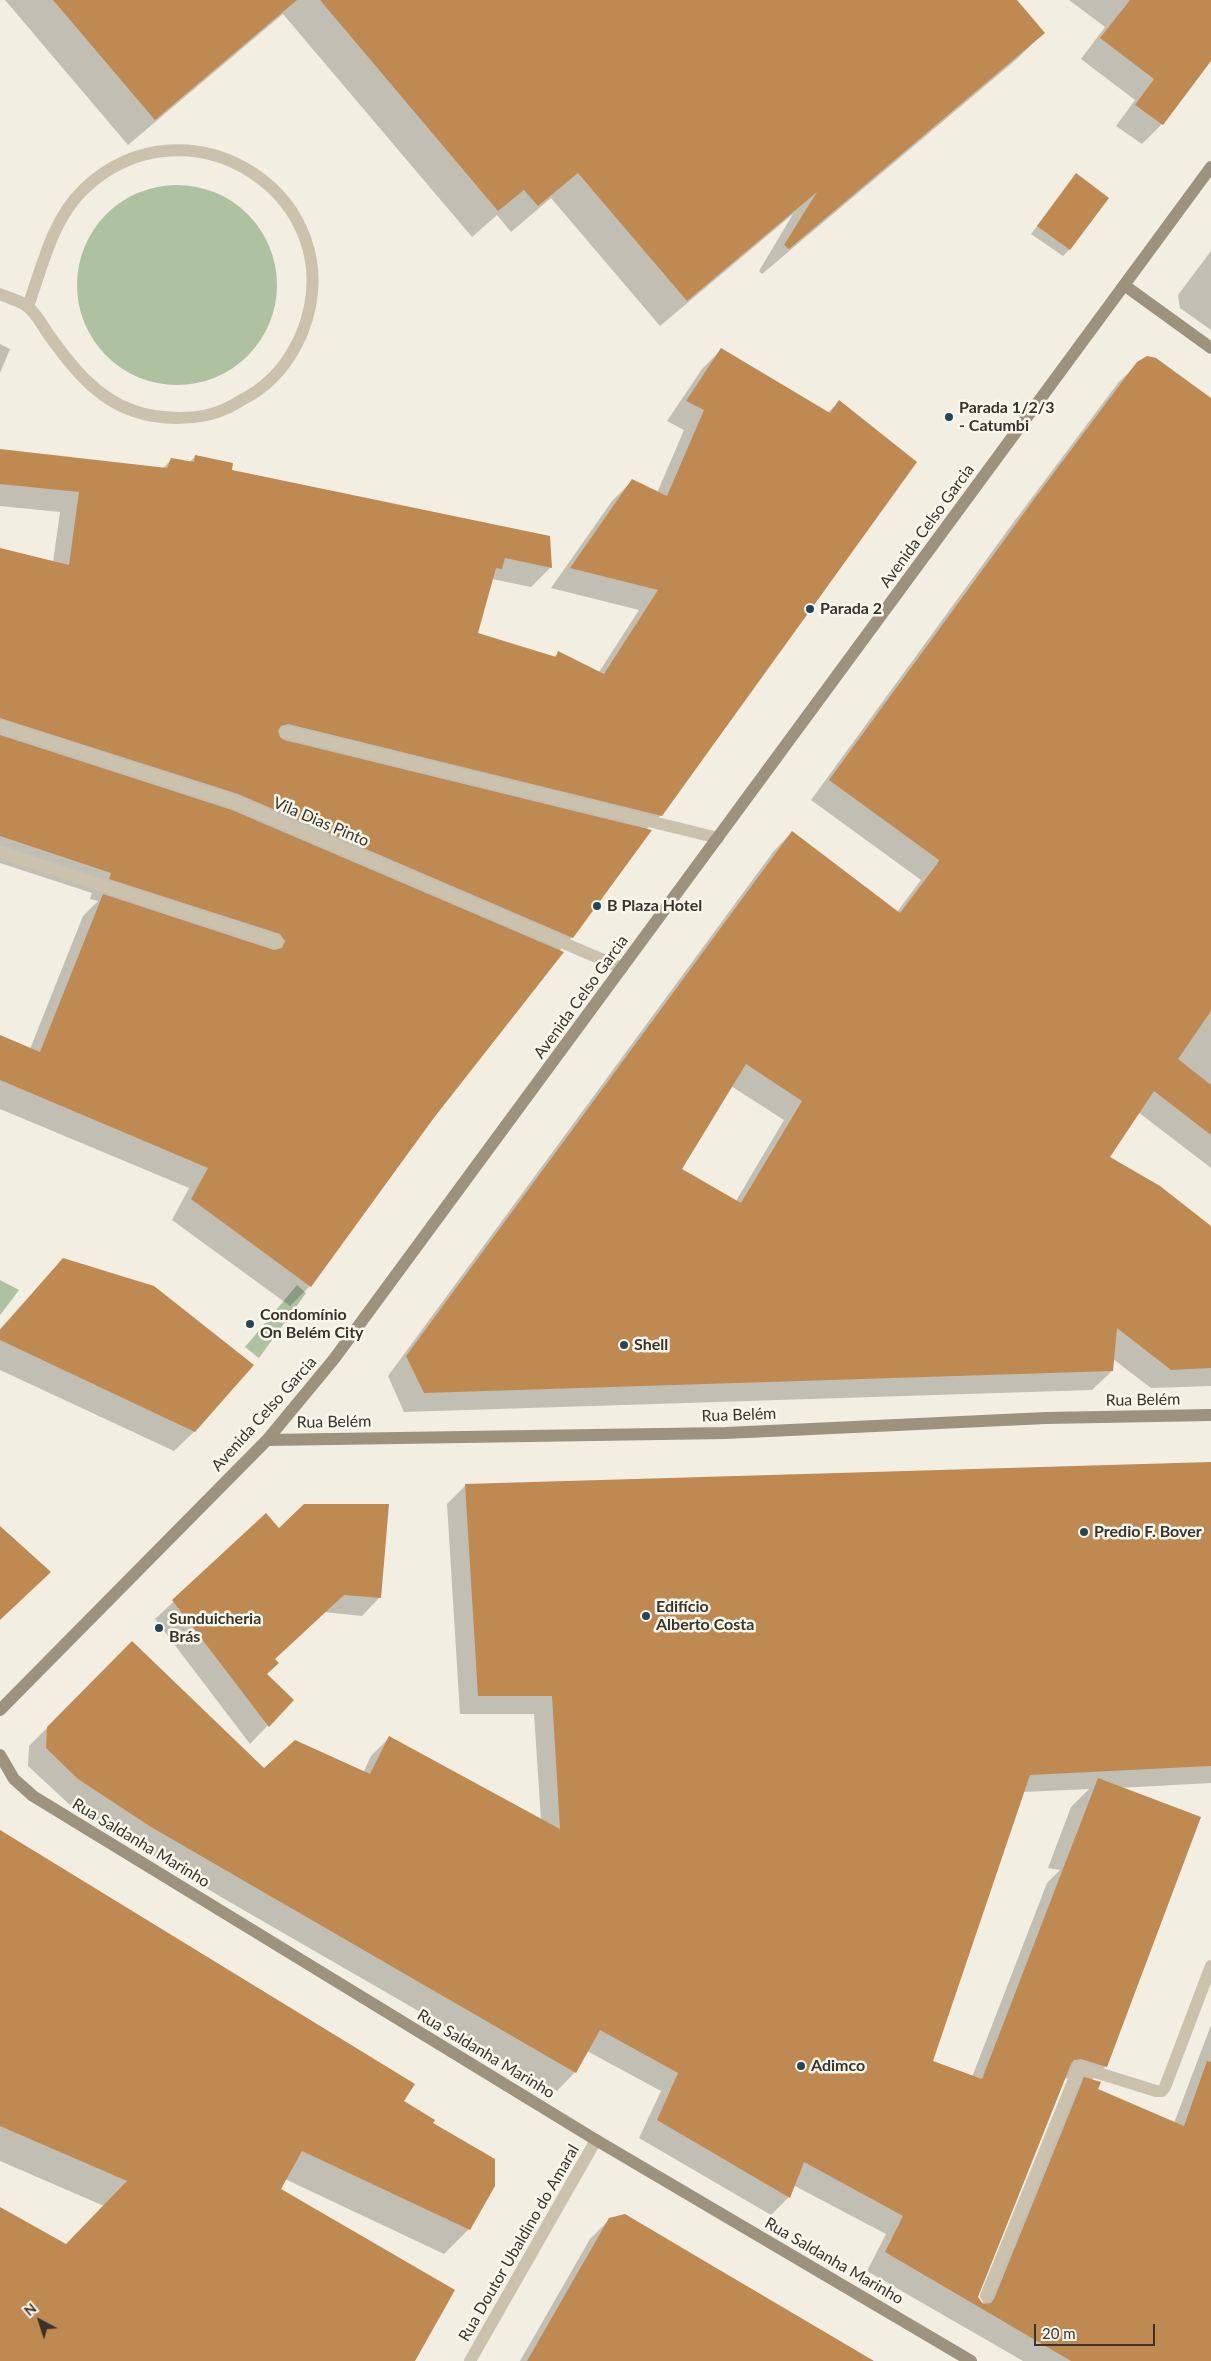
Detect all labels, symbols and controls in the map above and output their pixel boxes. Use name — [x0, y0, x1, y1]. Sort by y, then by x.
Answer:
place label: Parada 1/2/3 - Catumbi — [959, 398, 1055, 436]
marker: Parada 1/2/3 - Catumbi — [943, 411, 955, 423]
street label: Avenida Celso Garcia — [876, 461, 978, 591]
place label: Parada 2 — [820, 599, 882, 619]
marker: Parada 2 — [804, 603, 816, 615]
street label: Vila Dias Pinto — [270, 793, 372, 851]
place label: B Plaza Hotel — [607, 896, 702, 916]
marker: B Plaza Hotel — [591, 900, 603, 912]
street label: Avenida Celso Garcia — [530, 932, 632, 1062]
place label: Condomínio On Belém City — [260, 1305, 364, 1343]
marker: Condomínio On Belém City — [244, 1318, 256, 1330]
place label: Shell — [634, 1335, 668, 1355]
marker: Shell — [618, 1339, 630, 1351]
street label: Avenida Celso Garcia — [207, 1353, 321, 1475]
street label: Rua Belém — [1105, 1390, 1181, 1410]
street label: Rua Belém — [701, 1404, 777, 1426]
street label: Rua Belém — [296, 1412, 372, 1432]
place label: Predio F. Bover — [1094, 1522, 1202, 1542]
marker: Predio F. Bover — [1078, 1526, 1090, 1538]
place label: Edifício Alberto Costa — [656, 1597, 754, 1635]
place label: Sunduicheria Brás — [169, 1609, 261, 1647]
marker: Edifício Alberto Costa — [640, 1610, 652, 1622]
marker: Sunduicheria Brás — [153, 1622, 165, 1634]
street label: Rua Saldanha Marinho — [69, 1794, 213, 1892]
street label: Rua Saldanha Marinho — [414, 2005, 558, 2103]
place label: Adimco — [811, 2056, 865, 2076]
marker: Adimco — [795, 2060, 807, 2072]
street label: Rua Doutor Ubaldino do Amaral — [455, 2141, 583, 2345]
street label: Rua Saldanha Marinho — [761, 2213, 907, 2309]
north arrow — [15, 2296, 65, 2346]
text: N — [20, 2299, 40, 2319]
scale bar — [1036, 2314, 1157, 2346]
text: 20 m — [1042, 2324, 1076, 2342]

